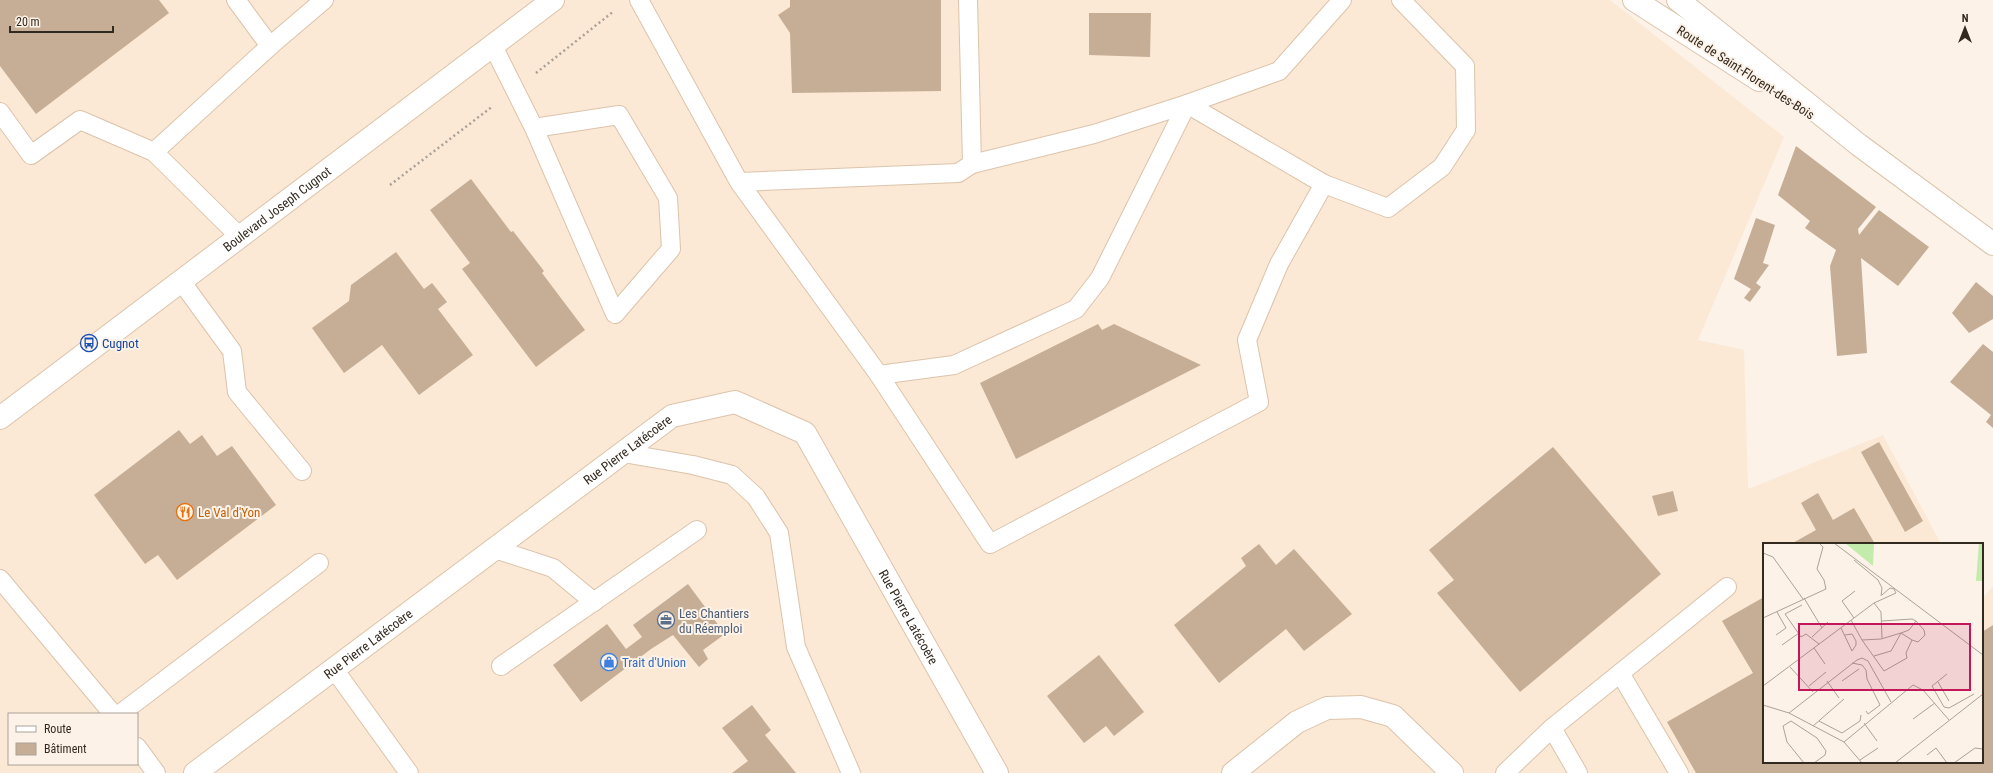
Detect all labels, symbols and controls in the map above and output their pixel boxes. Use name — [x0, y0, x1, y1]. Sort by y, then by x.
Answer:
scale bar — [10, 8, 113, 34]
north arrow — [1945, 8, 1985, 48]
text: N — [1962, 12, 1969, 25]
text: 20 m — [16, 15, 40, 29]
street label: Route de Saint-Florent-des-Bois — [1674, 22, 1817, 123]
street label: Boulevard Joseph Cugnot — [220, 164, 334, 255]
bus stop icon: Cugnot — [79, 333, 99, 353]
place label: Cugnot — [102, 336, 139, 351]
street label: Rue Pierre Latécoère — [581, 412, 675, 488]
restaurant icon: Le Val d'Yon — [175, 502, 195, 522]
place label: Le Val d'Yon — [198, 505, 260, 520]
inset map — [1763, 543, 1983, 763]
street label: Rue Pierre Latécoère — [876, 567, 941, 667]
street label: Rue Pierre Latécoère — [321, 606, 415, 682]
place label: Les Chantiers du Réemploi — [679, 606, 749, 636]
office icon: Les Chantiers du Réemploi — [656, 610, 676, 630]
shop icon: Trait d'Union — [599, 652, 619, 672]
place label: Trait d'Union — [622, 655, 686, 670]
legend — [8, 713, 138, 765]
text: Route — [44, 722, 72, 736]
text: Bâtiment — [44, 742, 87, 756]

